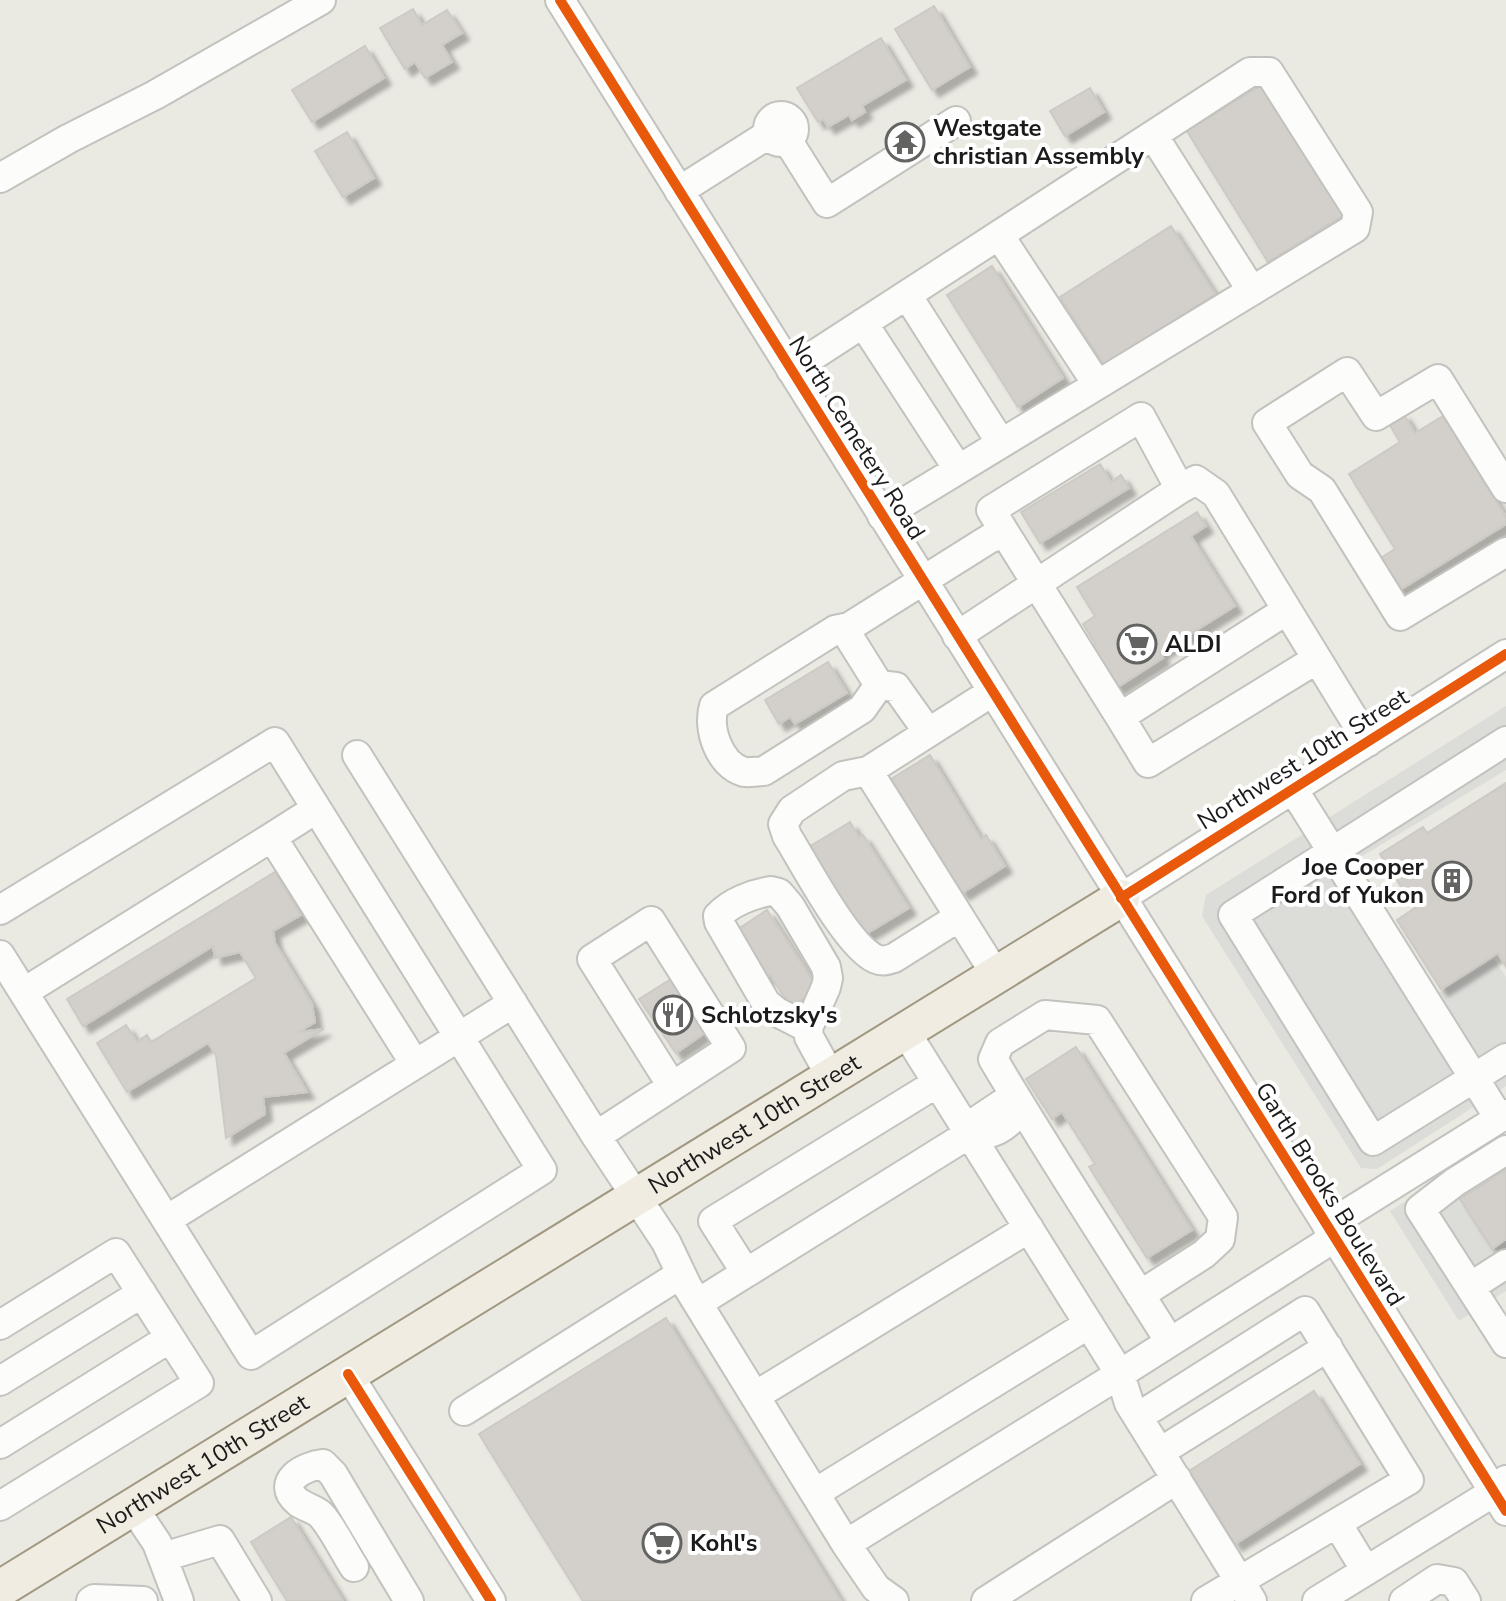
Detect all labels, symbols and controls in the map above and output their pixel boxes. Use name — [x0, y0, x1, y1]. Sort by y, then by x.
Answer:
place label: Westgate christian Assembly — [933, 112, 1144, 172]
temple icon: Westgate christian Assembly — [884, 121, 926, 163]
street label: North Cemetery Road — [781, 330, 933, 546]
supermarket icon: ALDI — [1116, 623, 1158, 665]
place label: ALDI — [1165, 628, 1221, 660]
street label: Northwest 10th Street — [1191, 681, 1415, 837]
place label: Joe Cooper Ford of Yukon — [1271, 851, 1425, 911]
building icon: Joe Cooper Ford of Yukon — [1431, 860, 1473, 902]
restaurant icon: Schlotzsky's — [652, 994, 694, 1036]
place label: Schlotzsky's — [701, 999, 838, 1031]
street label: Northwest 10th Street — [642, 1046, 867, 1202]
street label: Garth Brooks Boulevard — [1248, 1076, 1412, 1312]
street label: Northwest 10th Street — [90, 1386, 315, 1542]
supermarket icon: Kohl's — [641, 1522, 683, 1564]
place label: Kohl's — [690, 1527, 758, 1559]

